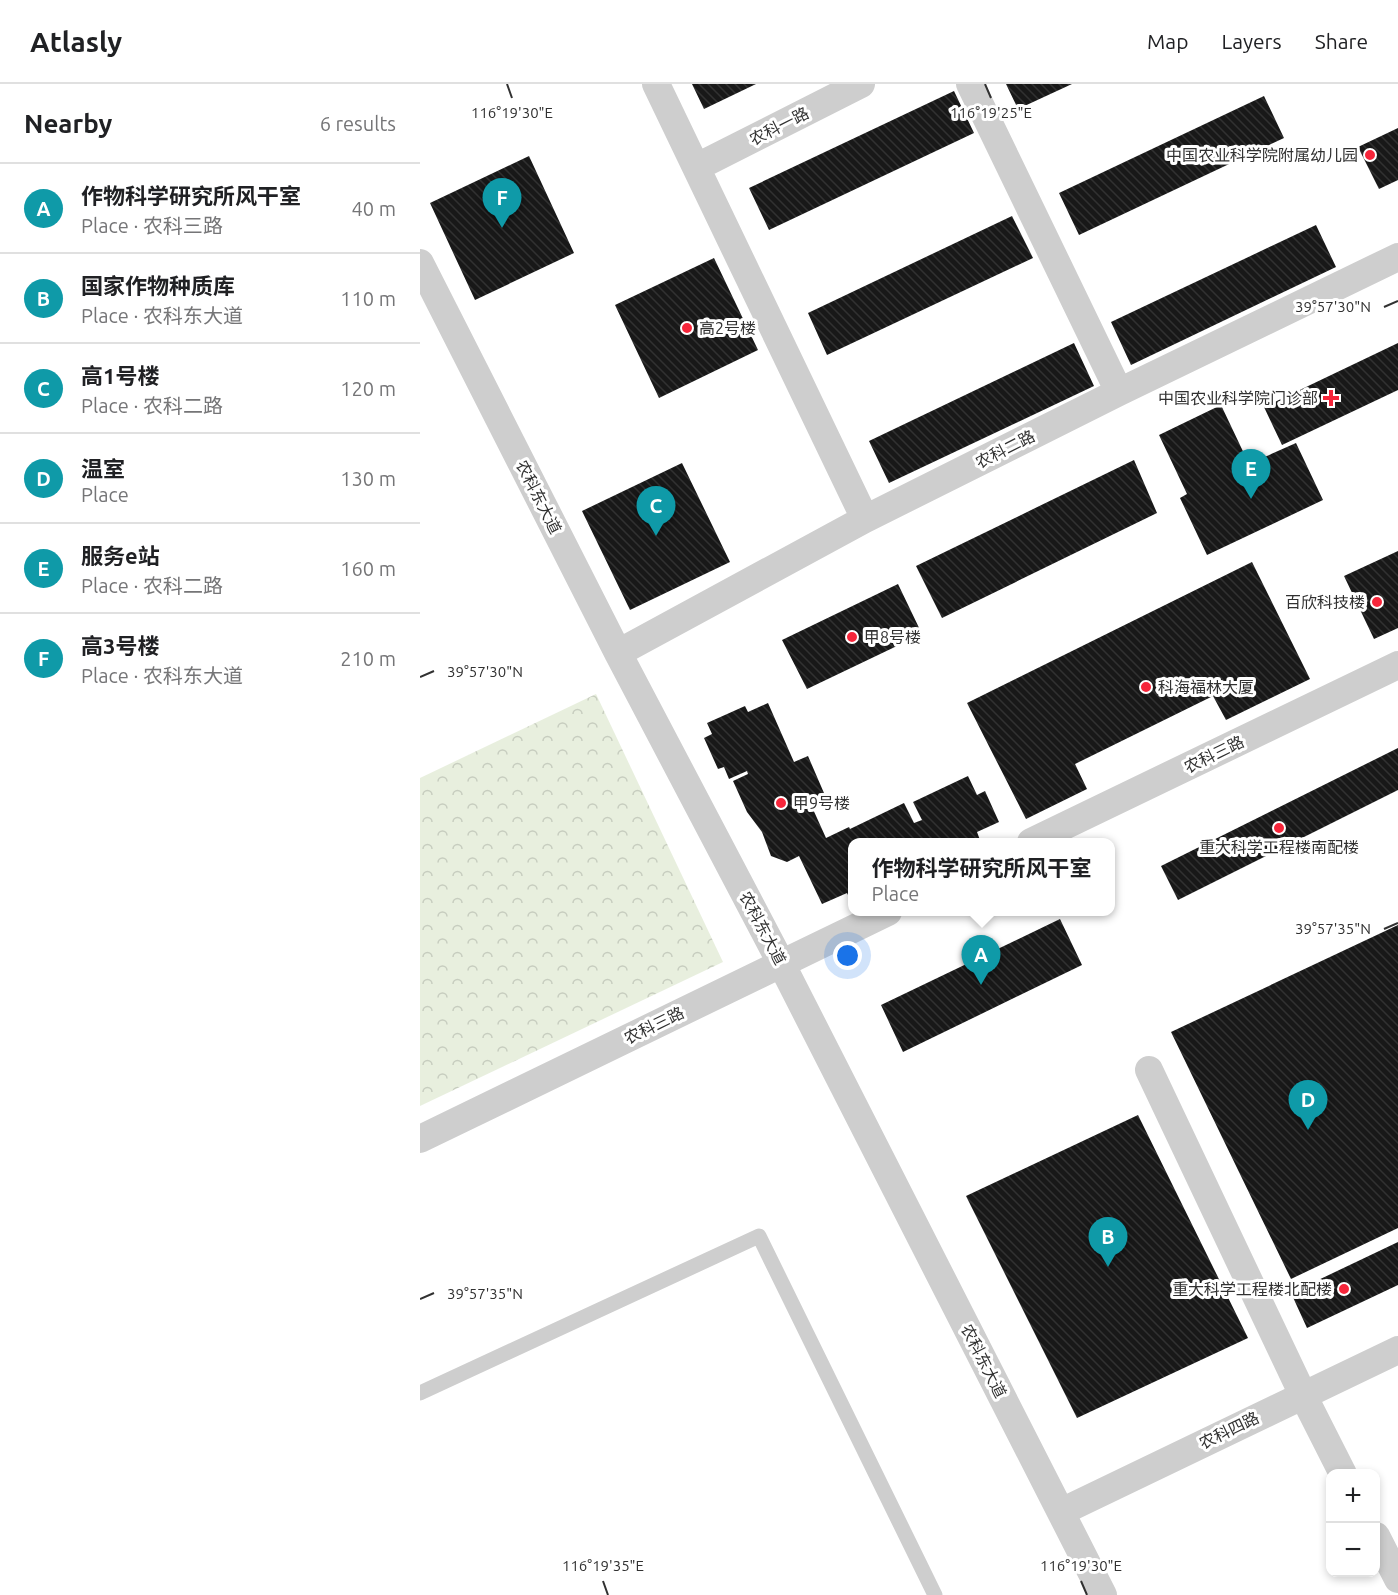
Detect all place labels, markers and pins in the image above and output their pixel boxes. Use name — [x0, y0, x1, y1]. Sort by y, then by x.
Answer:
place label: 中国农业科学院附属幼儿园 — [1166, 146, 1358, 164]
marker: 中国农业科学院附属幼儿园 — [1363, 148, 1377, 162]
pin: F — [482, 178, 521, 228]
place label: 高2号楼 — [699, 319, 756, 337]
marker: 高2号楼 — [680, 321, 694, 335]
place label: 中国农业科学院门诊部 — [1158, 389, 1318, 407]
marker: 中国农业科学院门诊部 — [1322, 389, 1340, 407]
pin: E — [1232, 450, 1270, 499]
pin: C — [636, 486, 676, 536]
place label: 百欣科技楼 — [1285, 593, 1365, 611]
marker: 百欣科技楼 — [1370, 595, 1384, 609]
place label: 甲8号楼 — [864, 628, 921, 646]
marker: 甲8号楼 — [845, 630, 859, 644]
place label: 科海福林大厦 — [1158, 678, 1254, 696]
marker: 科海福林大厦 — [1139, 680, 1153, 694]
place label: 甲9号楼 — [793, 794, 850, 812]
marker: 甲9号楼 — [774, 796, 788, 810]
marker: 重大科学工程楼南配楼 — [1272, 821, 1286, 835]
place label: 重大科学工程楼南配楼 — [1199, 838, 1359, 856]
pin: A — [962, 936, 1000, 985]
pin: D — [1288, 1080, 1328, 1130]
pin: B — [1088, 1218, 1128, 1267]
place label: 重大科学工程楼北配楼 — [1172, 1280, 1332, 1298]
marker: 重大科学工程楼北配楼 — [1337, 1282, 1351, 1296]

